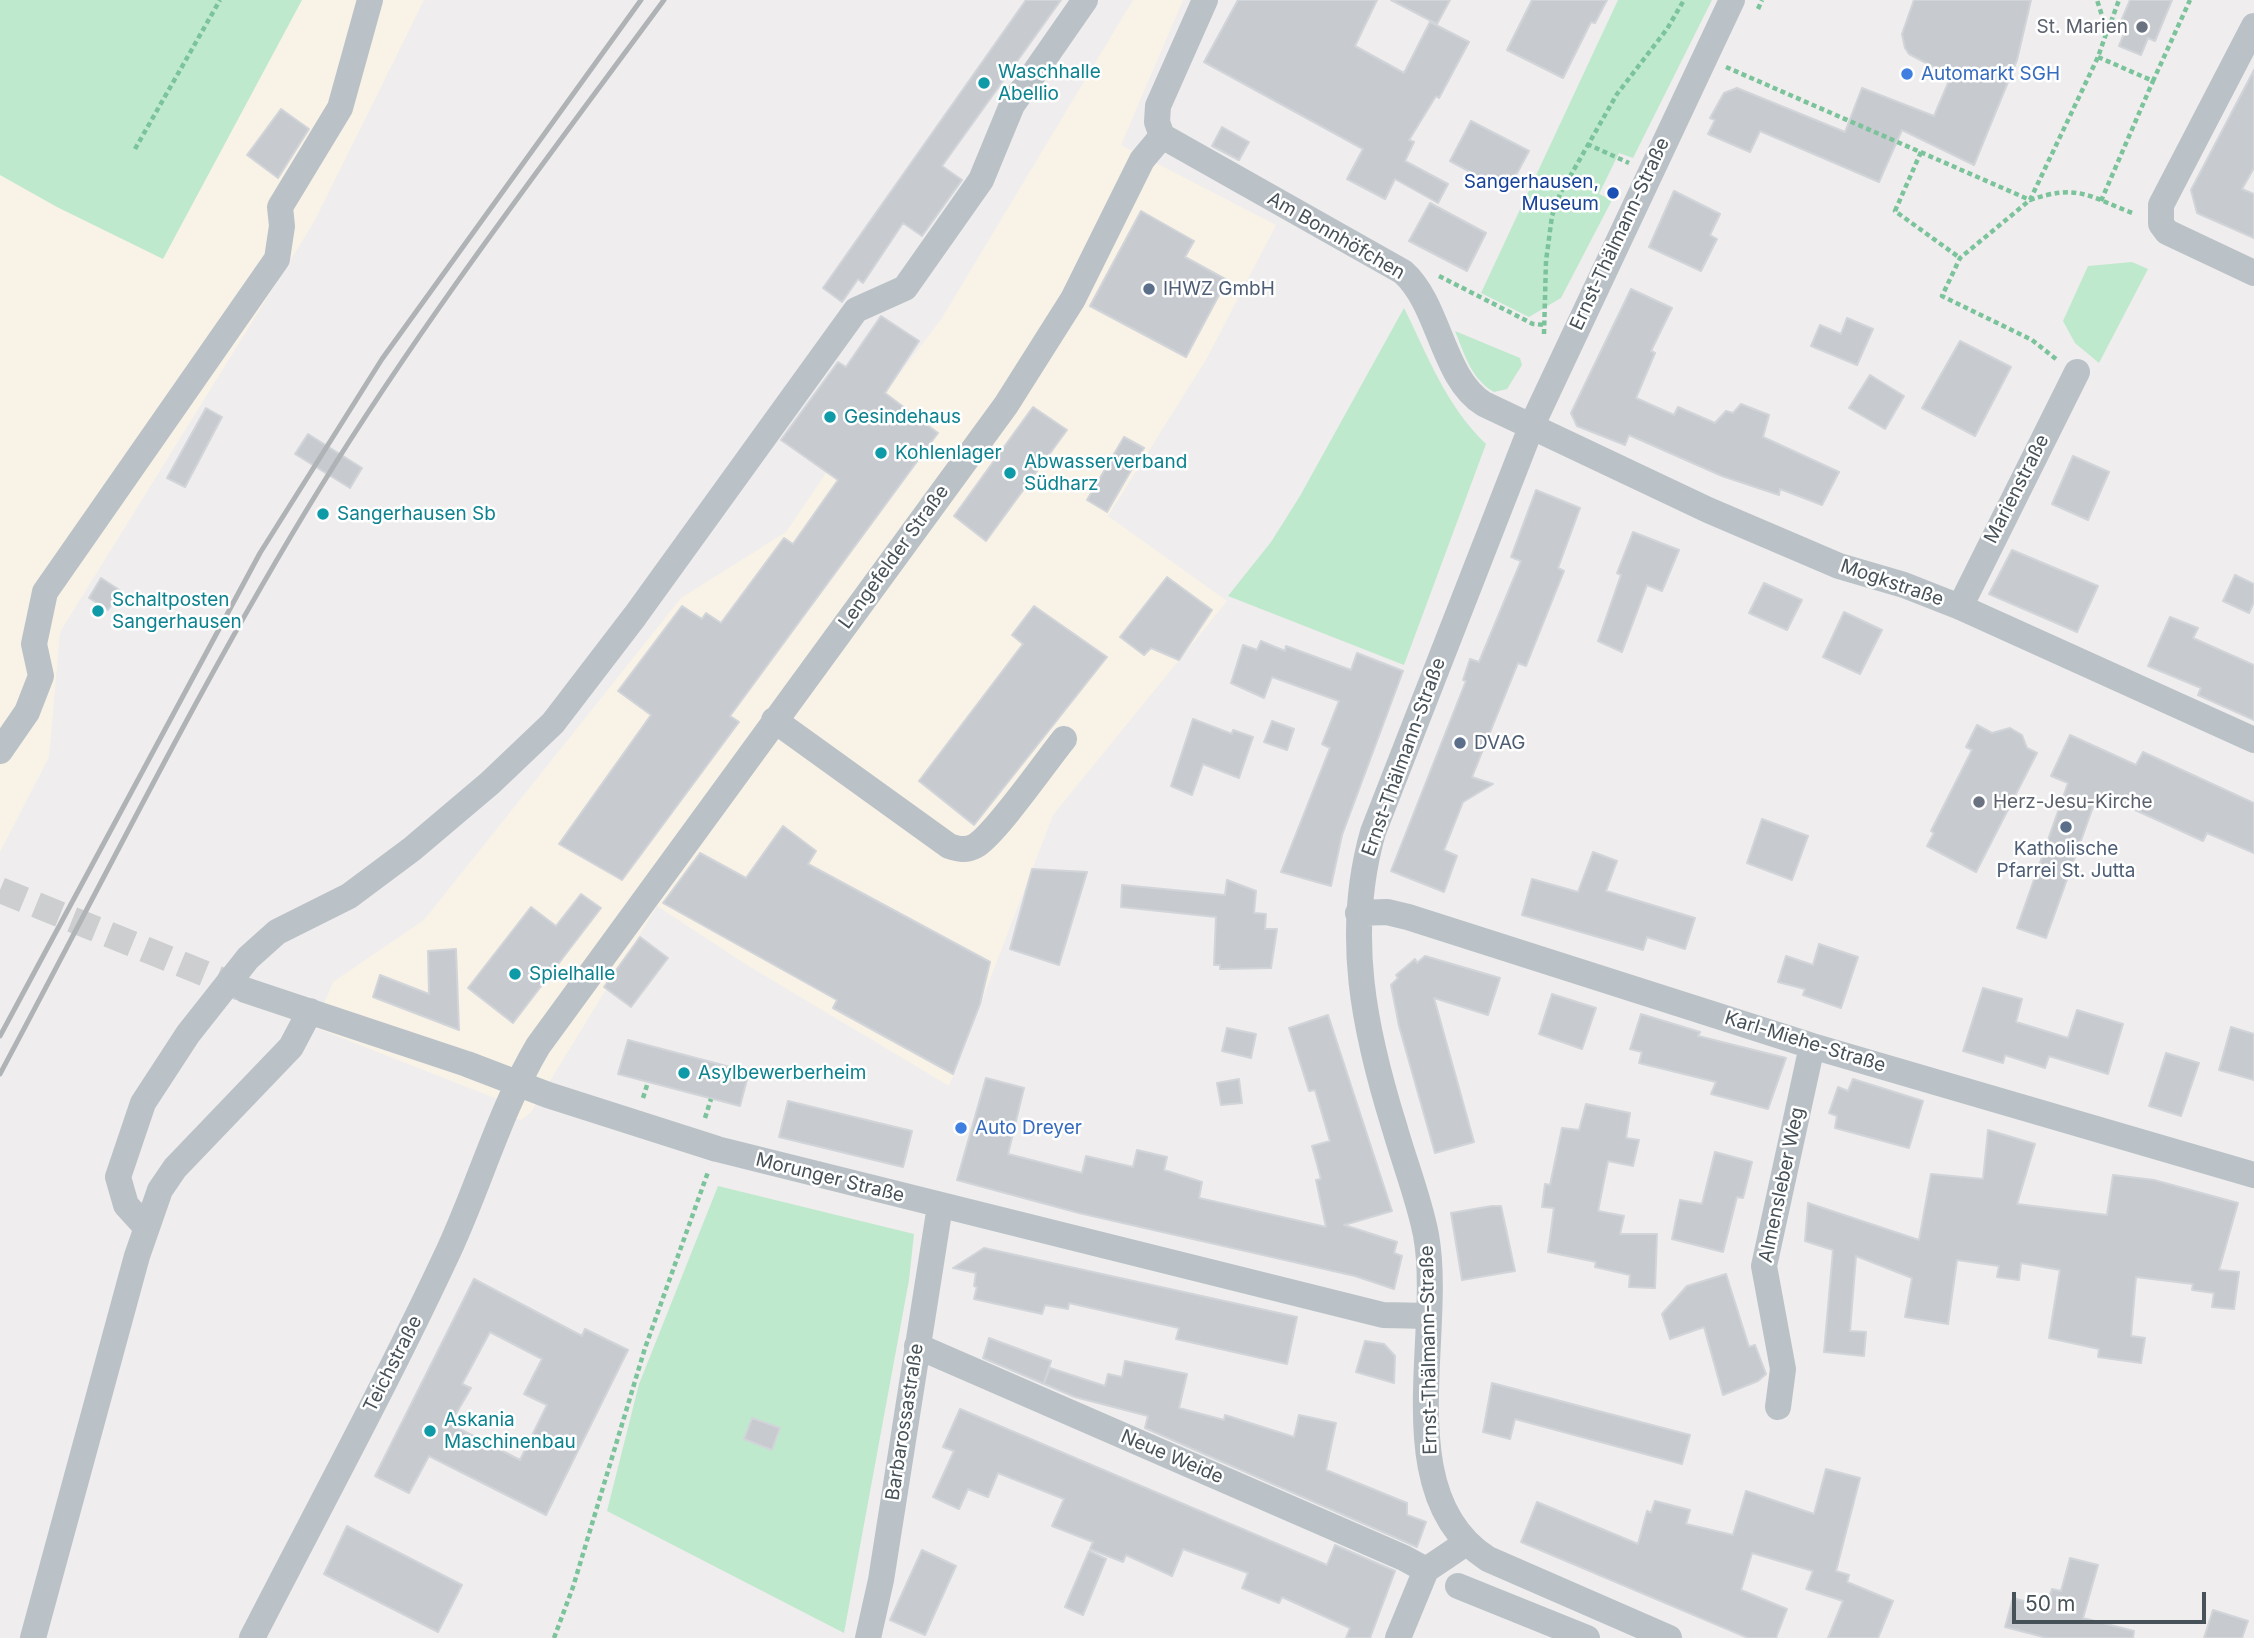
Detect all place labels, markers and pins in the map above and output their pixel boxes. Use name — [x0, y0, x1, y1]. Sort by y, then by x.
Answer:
place label: St. Marien — [2037, 16, 2128, 38]
marker: St. Marien — [2134, 19, 2150, 35]
place label: Waschhalle Abellio — [998, 61, 1101, 105]
place label: Automarkt SGH — [1921, 63, 2060, 85]
marker: Automarkt SGH — [1899, 66, 1915, 82]
marker: Waschhalle Abellio — [976, 75, 992, 91]
place label: Sangerhausen, Museum — [1464, 171, 1599, 215]
marker: Sangerhausen, Museum — [1605, 185, 1621, 201]
place label: IHWZ GmbH — [1163, 278, 1275, 300]
marker: IHWZ GmbH — [1141, 281, 1157, 297]
place label: Gesindehaus — [844, 406, 961, 428]
marker: Gesindehaus — [822, 409, 838, 425]
place label: Kohlenlager — [895, 442, 1002, 464]
marker: Kohlenlager — [873, 445, 889, 461]
place label: Abwasserverband Südharz — [1024, 451, 1187, 495]
marker: Abwasserverband Südharz — [1002, 465, 1018, 481]
place label: Sangerhausen Sb — [337, 503, 496, 525]
marker: Sangerhausen Sb — [315, 506, 331, 522]
place label: Schaltposten Sangerhausen — [112, 589, 242, 633]
marker: Schaltposten Sangerhausen — [90, 603, 106, 619]
place label: DVAG — [1474, 732, 1526, 754]
marker: DVAG — [1452, 735, 1468, 751]
place label: Herz-Jesu-Kirche — [1993, 791, 2153, 813]
marker: Herz-Jesu-Kirche — [1971, 794, 1987, 810]
marker: Katholische Pfarrei St. Jutta — [2058, 819, 2074, 835]
place label: Katholische Pfarrei St. Jutta — [1997, 838, 2135, 882]
place label: Spielhalle — [529, 963, 615, 985]
marker: Spielhalle — [507, 966, 523, 982]
place label: Asylbewerberheim — [698, 1062, 866, 1084]
marker: Asylbewerberheim — [676, 1065, 692, 1081]
place label: Auto Dreyer — [975, 1117, 1082, 1139]
marker: Auto Dreyer — [953, 1120, 969, 1136]
place label: Askania Maschinenbau — [444, 1409, 576, 1453]
marker: Askania Maschinenbau — [422, 1423, 438, 1439]

